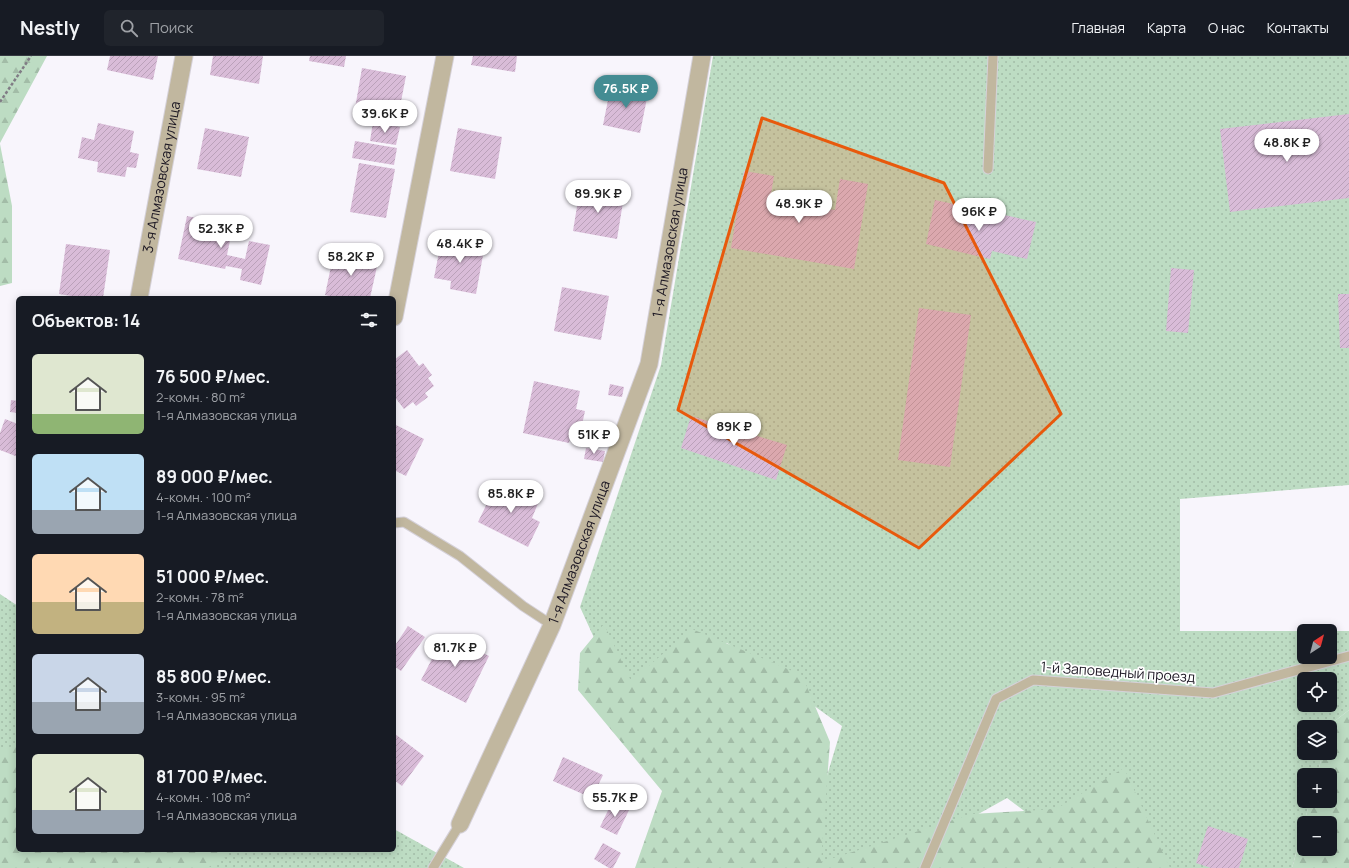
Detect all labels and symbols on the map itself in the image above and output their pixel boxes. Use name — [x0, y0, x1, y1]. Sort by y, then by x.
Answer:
pin: 76.5K ₽ — [589, 75, 663, 109]
street label: 3-я Алмазовская улица — [138, 99, 184, 254]
pin: 39.6K ₽ — [348, 100, 422, 134]
pin: 48.8K ₽ — [1250, 129, 1324, 163]
street label: 1-я Алмазовская улица — [647, 166, 692, 319]
pin: 89.9K ₽ — [561, 180, 635, 214]
pin: 48.9K ₽ — [762, 190, 836, 224]
pin: 96K ₽ — [951, 198, 1007, 232]
pin: 52.3K ₽ — [184, 215, 258, 249]
pin: 48.4K ₽ — [423, 230, 497, 264]
pin: 58.2K ₽ — [314, 243, 388, 277]
pin: 89K ₽ — [706, 413, 762, 447]
pin: 51K ₽ — [566, 421, 622, 455]
street label: 1-я Алмазовская улица — [543, 477, 614, 626]
pin: 85.8K ₽ — [474, 480, 548, 514]
north arrow — [1297, 624, 1337, 664]
pin: 81.7K ₽ — [418, 634, 492, 668]
street label: 1-й Заповедный проезд — [1040, 657, 1196, 686]
pin: 55.7K ₽ — [578, 784, 652, 818]

